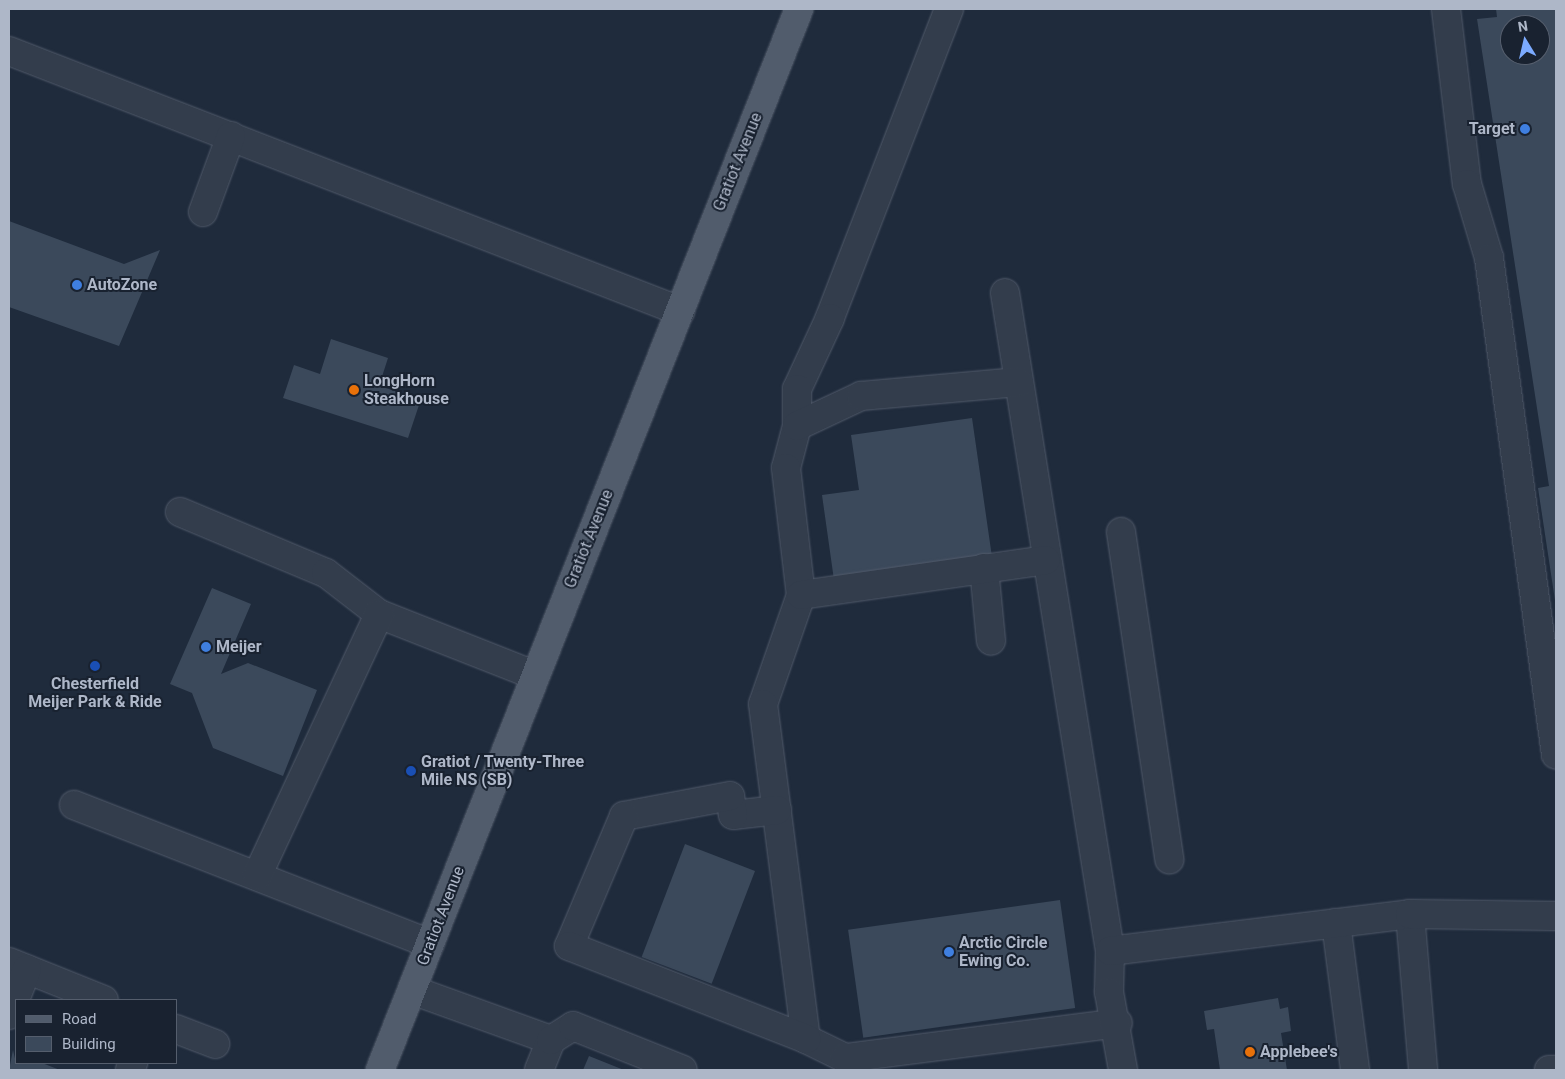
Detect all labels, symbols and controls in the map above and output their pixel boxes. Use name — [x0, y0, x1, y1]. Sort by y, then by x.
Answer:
north arrow — [1500, 15, 1550, 65]
text: N — [1517, 17, 1529, 35]
street label: Gratiot Avenue — [710, 110, 766, 214]
place label: Target — [1469, 119, 1515, 139]
marker: Target — [1519, 123, 1531, 135]
place label: AutoZone — [87, 275, 157, 295]
marker: AutoZone — [71, 279, 83, 291]
place label: LongHorn Steakhouse — [364, 371, 449, 409]
marker: LongHorn Steakhouse — [348, 384, 360, 396]
street label: Gratiot Avenue — [561, 487, 617, 591]
place label: Meijer — [216, 637, 262, 657]
marker: Meijer — [200, 641, 212, 653]
marker: Chesterfield Meijer Park & Ride — [89, 660, 101, 672]
place label: Chesterfield Meijer Park & Ride — [28, 674, 162, 712]
place label: Gratiot / Twenty-Three Mile NS (SB) — [421, 752, 585, 790]
marker: Gratiot / Twenty-Three Mile NS (SB) — [405, 765, 417, 777]
street label: Gratiot Avenue — [413, 864, 469, 968]
place label: Arctic Circle Ewing Co. — [959, 933, 1047, 971]
marker: Arctic Circle Ewing Co. — [943, 946, 955, 958]
legend — [15, 999, 178, 1064]
text: Road — [62, 1010, 96, 1028]
text: Building — [62, 1035, 116, 1053]
place label: Applebee's — [1260, 1042, 1338, 1062]
marker: Applebee's — [1244, 1046, 1256, 1058]

